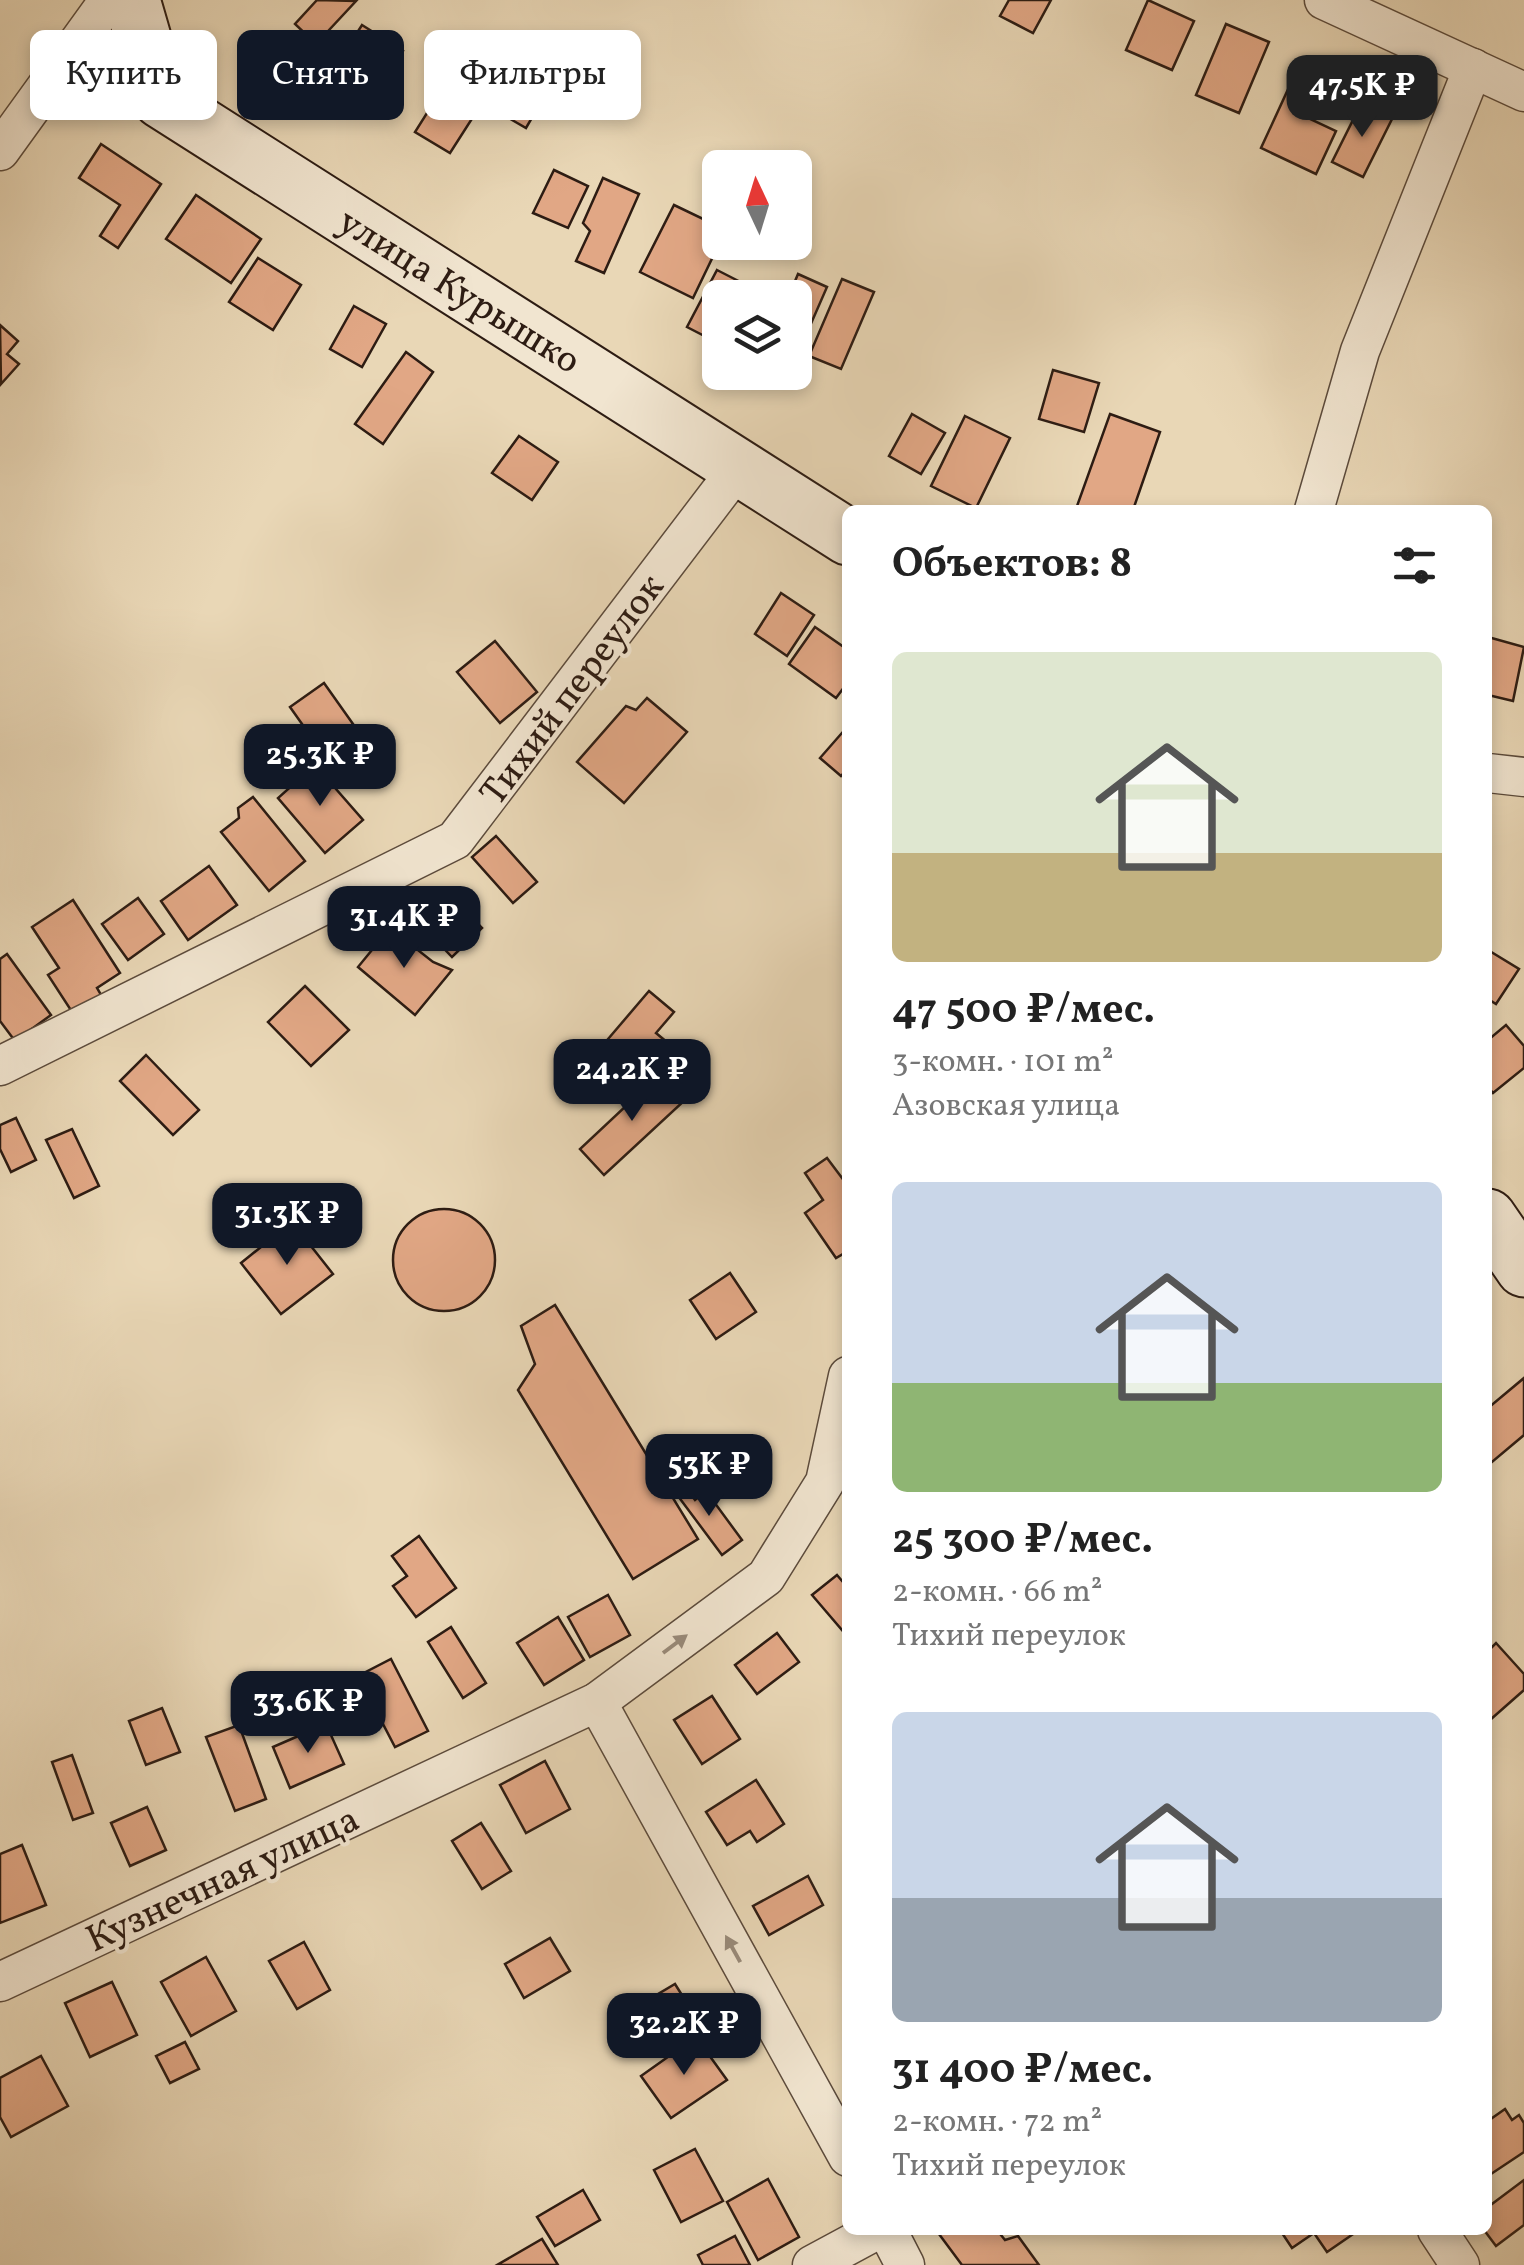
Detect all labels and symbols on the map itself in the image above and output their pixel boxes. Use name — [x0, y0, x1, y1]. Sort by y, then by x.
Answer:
pin: 47.5K ₽ — [1270, 55, 1454, 140]
north arrow — [702, 150, 812, 260]
street label: улица Курышко — [327, 197, 590, 389]
street label: Тихий переулок — [469, 564, 679, 818]
pin: 25.3K ₽ — [228, 724, 412, 809]
pin: 31.4K ₽ — [312, 886, 496, 971]
pin: 24.2K ₽ — [540, 1039, 724, 1124]
pin: 31.3K ₽ — [195, 1183, 379, 1268]
pin: 53K ₽ — [639, 1434, 779, 1519]
one-way arrow — [662, 1635, 688, 1655]
pin: 33.6K ₽ — [216, 1671, 400, 1756]
street label: Кузнечная улица — [78, 1795, 369, 1968]
one-way arrow — [724, 1935, 741, 1964]
pin: 32.2K ₽ — [592, 1993, 776, 2078]

